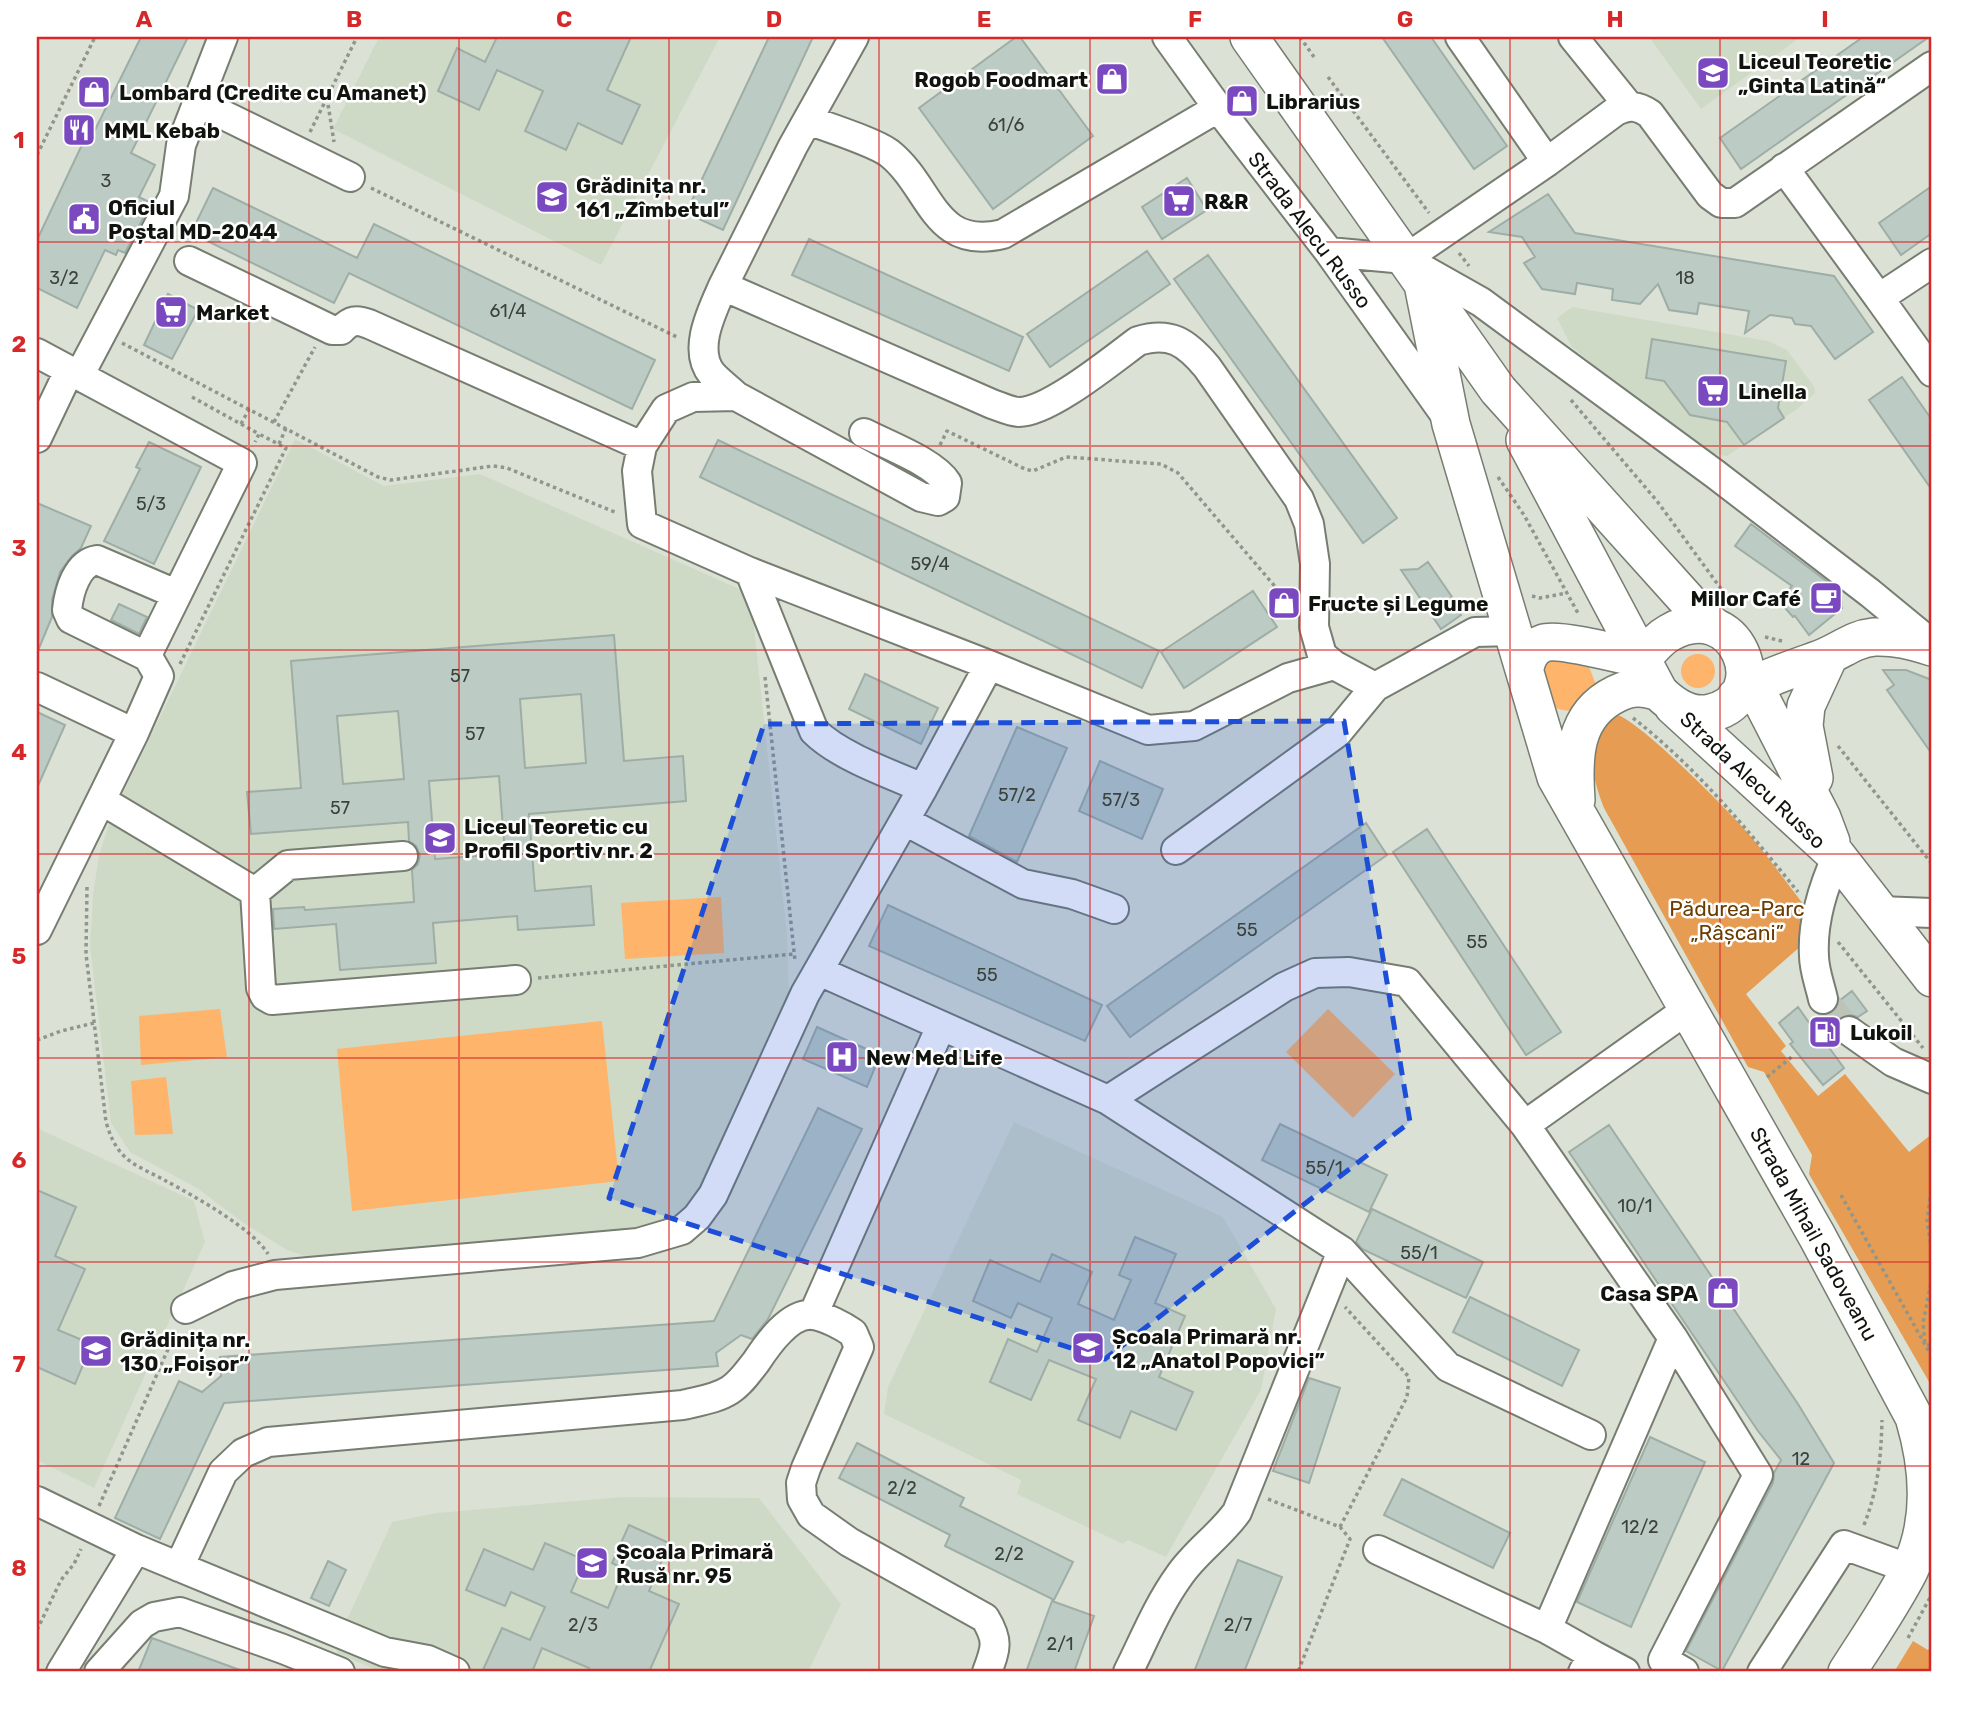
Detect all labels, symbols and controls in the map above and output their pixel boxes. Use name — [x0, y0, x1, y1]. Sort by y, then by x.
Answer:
text: A — [136, 5, 153, 33]
text: B — [346, 5, 362, 33]
text: C — [556, 5, 572, 33]
text: D — [766, 5, 782, 33]
text: E — [977, 5, 991, 33]
text: F — [1188, 5, 1202, 33]
text: G — [1397, 5, 1413, 33]
text: H — [1606, 5, 1624, 33]
text: I — [1821, 5, 1829, 33]
place label: Liceul Teoretic „Ginta Latină“ — [1738, 49, 1892, 98]
school or university icon: Liceul Teoretic „Ginta Latină“ — [1694, 54, 1732, 92]
shop icon: Rogob Foodmart — [1093, 60, 1131, 98]
place label: Rogob Foodmart — [914, 67, 1088, 92]
shop icon: Lombard (Credite cu Amanet) — [75, 73, 113, 111]
place label: Lombard (Credite cu Amanet) — [119, 80, 427, 105]
shop icon: Librarius — [1223, 82, 1261, 120]
place label: Librarius — [1266, 89, 1360, 114]
restaurant icon: MML Kebab — [60, 111, 98, 149]
house number: 61/6 — [988, 114, 1024, 136]
place label: MML Kebab — [104, 118, 220, 143]
text: 1 — [13, 126, 25, 154]
street label: Strada Alecu Russo — [1243, 147, 1377, 313]
house number: 3 — [101, 170, 111, 192]
place label: Grădinița nr. 161 „Zîmbetul” — [576, 173, 729, 222]
school or university icon: Grădinița nr. 161 „Zîmbetul” — [533, 178, 571, 216]
supermarket icon: R&R — [1160, 182, 1198, 220]
place label: R&R — [1204, 189, 1249, 214]
place label: Oficiul Poștal MD-2044 — [108, 195, 278, 244]
public building icon: Oficiul Poștal MD-2044 — [65, 200, 103, 238]
house number: 3/2 — [49, 267, 79, 289]
house number: 18 — [1675, 267, 1695, 289]
supermarket icon: Market — [152, 293, 190, 331]
place label: Market — [196, 300, 270, 325]
house number: 61/4 — [490, 300, 526, 322]
text: 2 — [12, 330, 26, 358]
supermarket icon: Linella — [1694, 372, 1732, 410]
place label: Linella — [1738, 379, 1807, 404]
house number: 5/3 — [136, 493, 166, 515]
text: 3 — [11, 534, 27, 562]
house number: 59/4 — [910, 553, 950, 575]
cafe icon: Millor Café — [1807, 579, 1845, 617]
shop icon: Fructe și Legume — [1265, 584, 1303, 622]
place label: Millor Café — [1690, 586, 1801, 611]
place label: Fructe și Legume — [1308, 591, 1488, 616]
house number: 57 — [450, 665, 470, 687]
street label: Strada Alecu Russo — [1675, 706, 1831, 854]
house number: 57 — [465, 723, 485, 745]
text: 4 — [11, 738, 27, 766]
house number: 57/2 — [998, 784, 1036, 806]
house number: 57/3 — [1102, 789, 1140, 811]
house number: 57 — [330, 797, 350, 819]
place label: Liceul Teoretic cu Profil Sportiv nr. 2 — [464, 814, 653, 863]
school or university icon: Liceul Teoretic cu Profil Sportiv nr. 2 — [421, 819, 459, 857]
park label: Pădurea-Parc „Râșcani” — [1669, 896, 1805, 945]
house number: 55 — [1236, 919, 1258, 941]
house number: 55 — [1466, 931, 1488, 953]
text: 5 — [12, 942, 27, 970]
house number: 55 — [976, 964, 998, 986]
fuel station icon: Lukoil — [1806, 1013, 1844, 1051]
place label: Lukoil — [1850, 1020, 1912, 1045]
hospital icon: New Med Life — [823, 1038, 861, 1076]
place label: New Med Life — [866, 1045, 1003, 1070]
street label: Strada Mihail Sadoveanu — [1745, 1123, 1883, 1345]
text: 6 — [12, 1146, 27, 1174]
house number: 55/1 — [1305, 1157, 1343, 1179]
house number: 10/1 — [1617, 1195, 1653, 1217]
house number: 55/1 — [1400, 1242, 1438, 1264]
shop icon: Casa SPA — [1704, 1274, 1742, 1312]
place label: Casa SPA — [1600, 1281, 1698, 1306]
place label: Școala Primară nr. 12 „Anatol Popovici” — [1112, 1324, 1325, 1373]
place label: Grădinița nr. 130 „Foișor” — [120, 1327, 250, 1376]
school or university icon: Școala Primară nr. 12 „Anatol Popovici” — [1069, 1329, 1107, 1367]
school or university icon: Grădinița nr. 130 „Foișor” — [77, 1332, 115, 1370]
text: 7 — [12, 1350, 26, 1378]
house number: 12 — [1792, 1448, 1810, 1470]
house number: 2/2 — [887, 1477, 917, 1499]
house number: 12/2 — [1621, 1516, 1659, 1538]
place label: Școala Primară Rusă nr. 95 — [616, 1539, 774, 1588]
house number: 2/2 — [994, 1543, 1024, 1565]
school or university icon: Școala Primară Rusă nr. 95 — [573, 1544, 611, 1582]
text: 8 — [11, 1554, 27, 1582]
house number: 2/3 — [568, 1614, 598, 1636]
house number: 2/7 — [1224, 1614, 1252, 1636]
house number: 2/1 — [1047, 1633, 1073, 1655]

